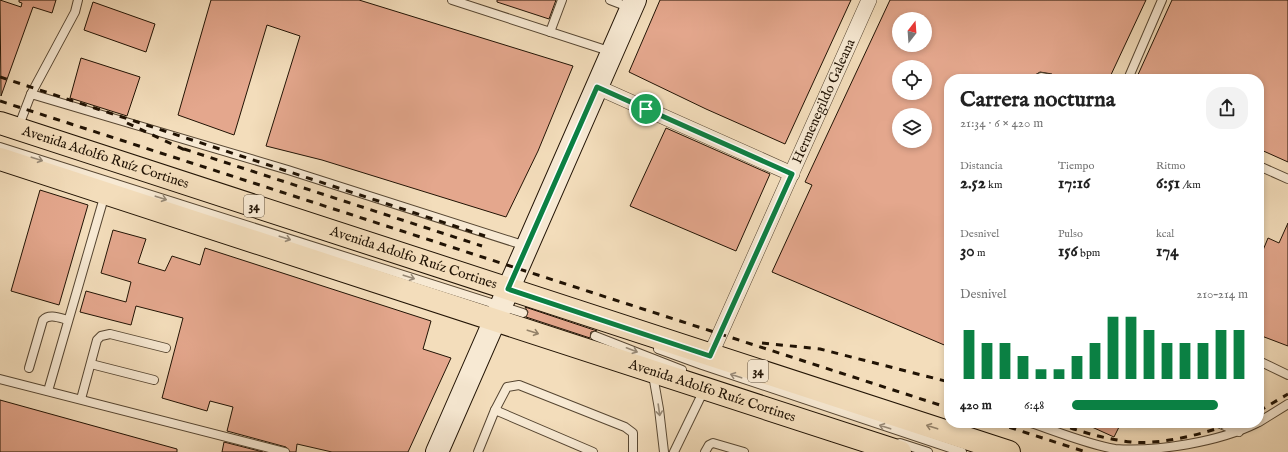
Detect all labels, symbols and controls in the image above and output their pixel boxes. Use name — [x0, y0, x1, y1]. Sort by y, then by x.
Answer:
north arrow — [892, 12, 932, 52]
map controls — [892, 12, 932, 148]
street label: Hermenegildo Galeana — [788, 35, 860, 166]
button: locate — [892, 60, 932, 100]
text: Carrera nocturna — [960, 86, 1115, 114]
button: share — [1206, 87, 1248, 129]
pin — [629, 92, 663, 126]
icon: arrive — [635, 98, 657, 120]
button: layers — [892, 108, 932, 148]
text: 21:34 · 6 × 420 m — [960, 115, 1043, 132]
street label: Avenida Adolfo Ruíz Cortines — [19, 121, 191, 193]
one-way arrow — [30, 156, 43, 163]
text: Distancia — [960, 159, 1002, 173]
text: Tiempo — [1058, 159, 1094, 173]
text: Ritmo — [1156, 159, 1185, 173]
text: 2.52 — [960, 173, 986, 194]
text: 17:16 — [1058, 173, 1090, 194]
text: 6:51 — [1156, 173, 1180, 194]
text: km — [986, 178, 1003, 192]
text: /km — [1180, 178, 1201, 192]
one-way arrow — [154, 195, 167, 202]
road number: 34 — [244, 195, 264, 217]
street label: Avenida Adolfo Ruíz Cortines — [327, 222, 499, 293]
text: Desnivel — [960, 227, 999, 241]
text: Pulso — [1058, 227, 1083, 241]
text: kcal — [1156, 227, 1174, 241]
one-way arrow — [278, 235, 291, 242]
text: 30 — [960, 241, 975, 262]
text: 156 — [1058, 241, 1078, 262]
text: 174 — [1156, 241, 1179, 262]
text: m — [975, 246, 986, 260]
text: bpm — [1078, 246, 1100, 260]
one-way arrow — [402, 274, 414, 282]
text: Desnivel — [960, 286, 1007, 303]
text: 210–214 m — [1196, 286, 1248, 303]
one-way arrow — [526, 329, 539, 336]
one-way arrow — [625, 347, 637, 355]
street label: Avenida Adolfo Ruíz Cortines — [625, 355, 798, 426]
road number: 34 — [748, 360, 768, 382]
one-way arrow — [730, 372, 742, 380]
text: 420 m — [960, 397, 992, 414]
text: 6:48 — [1024, 397, 1044, 414]
one-way arrow — [655, 403, 663, 416]
one-way arrow — [880, 422, 892, 430]
one-way arrow — [925, 423, 938, 430]

